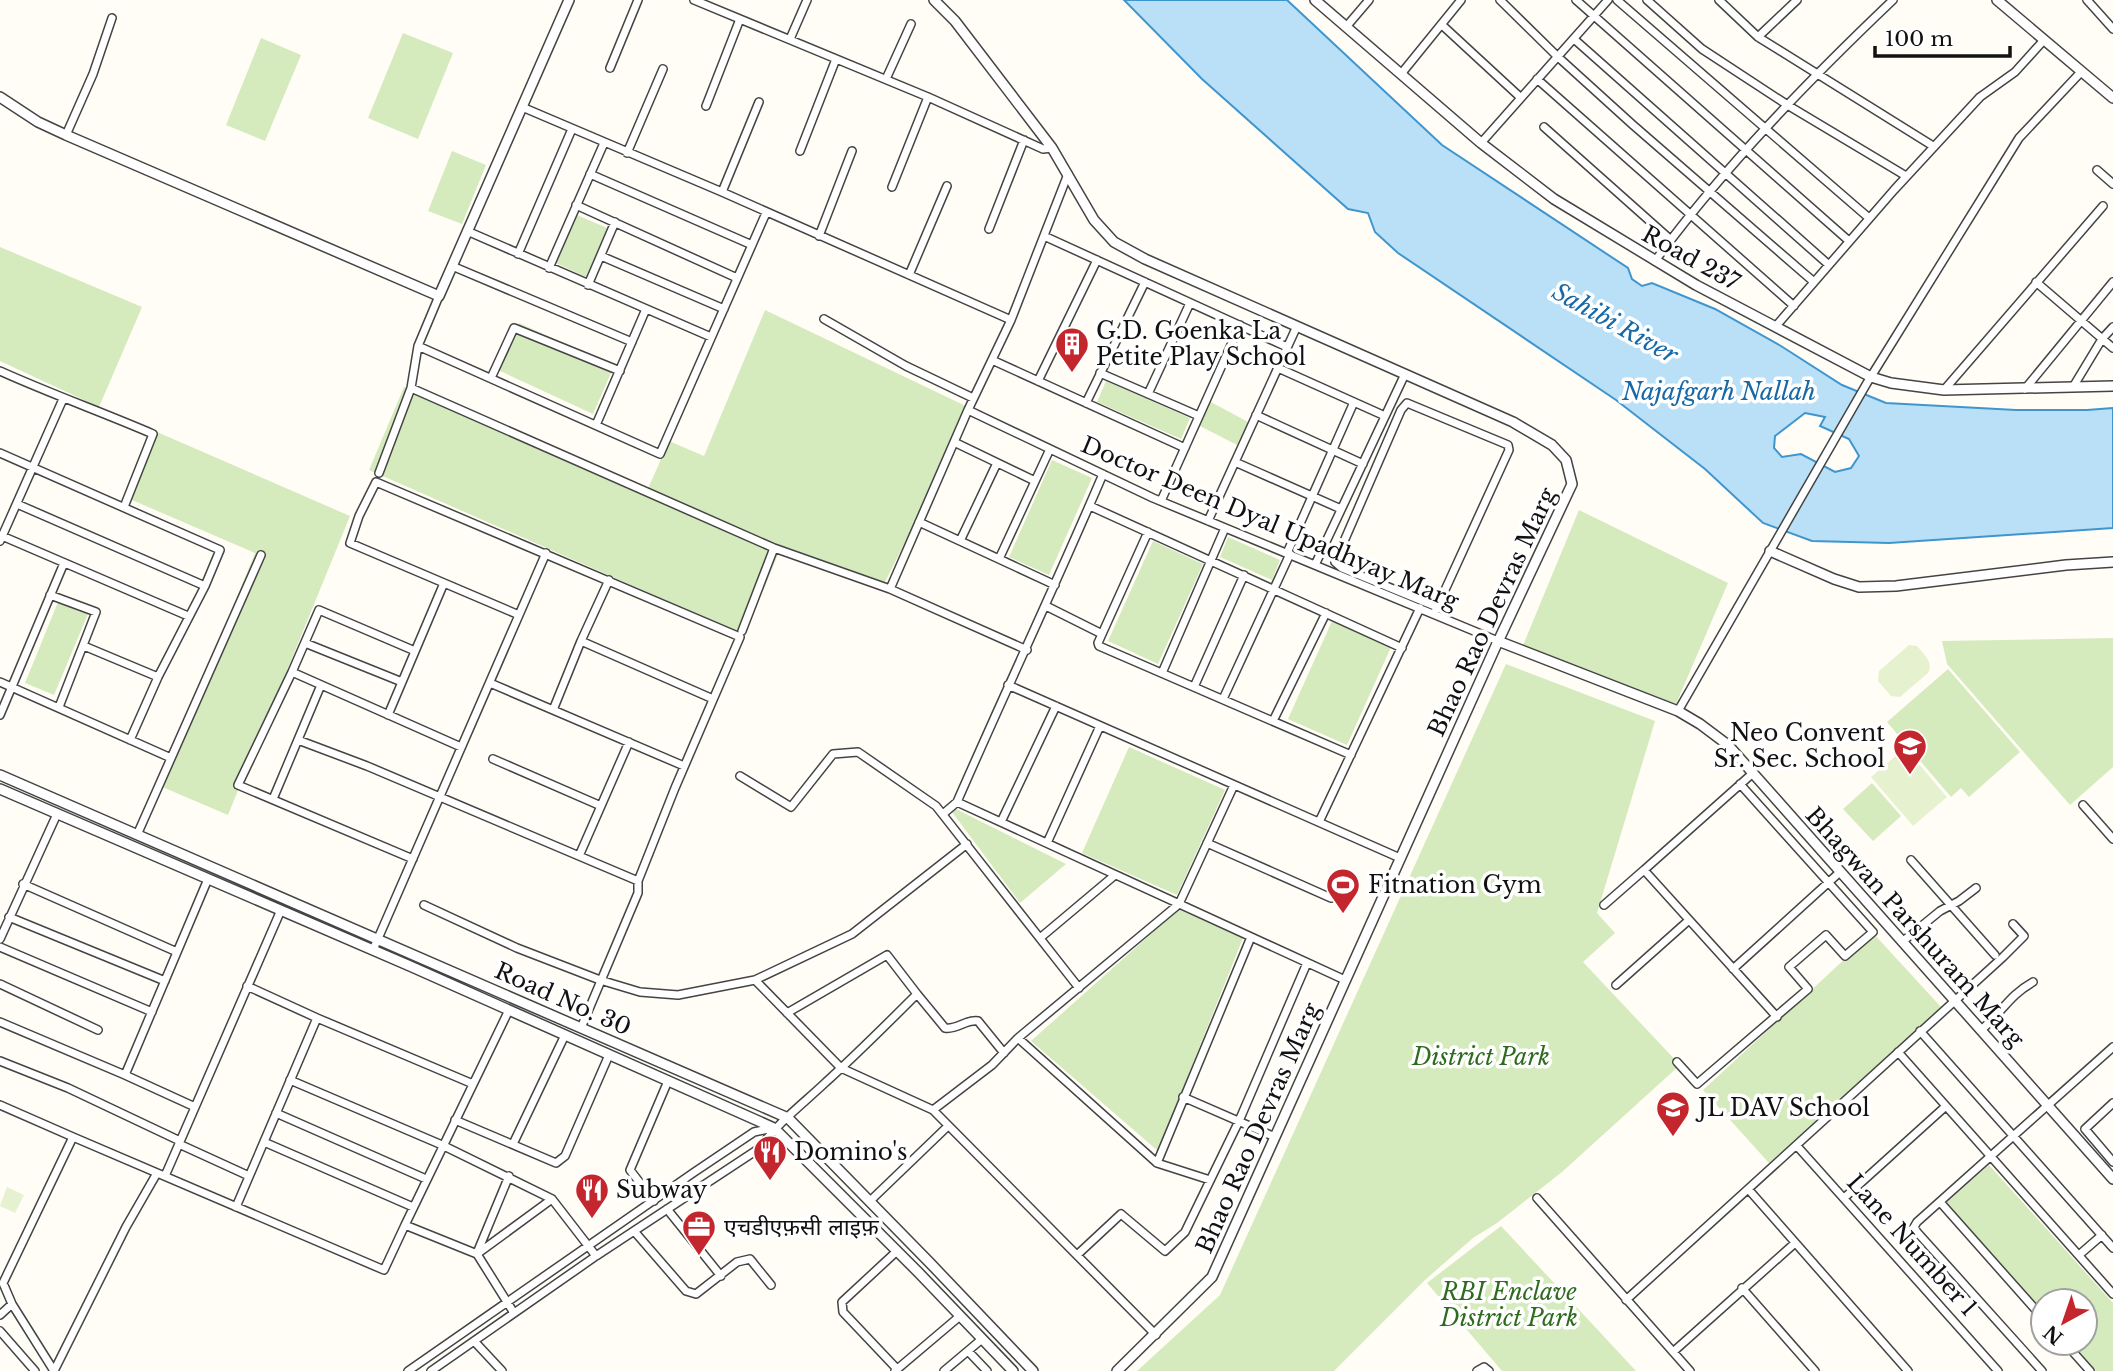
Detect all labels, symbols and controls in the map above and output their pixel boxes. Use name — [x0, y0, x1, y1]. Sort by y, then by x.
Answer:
scale bar — [1875, 14, 2010, 58]
text: 100 m — [1885, 26, 1953, 52]
street label: Road 237 — [1637, 220, 1745, 297]
water label: Sahibi River — [1547, 277, 1684, 370]
place label: G.D. Goenka La Petite Play School — [1096, 317, 1306, 371]
building icon: G.D. Goenka La Petite Play School — [1053, 325, 1091, 374]
water label: Najafgarh Nallah — [1621, 377, 1816, 406]
street label: Doctor Deen Dyal Upadhyay Marg — [1077, 431, 1463, 616]
street label: Bhao Rao Devras Marg — [1422, 483, 1562, 741]
place label: Neo Convent Sr. Sec. School — [1714, 719, 1885, 773]
school or university icon: Neo Convent Sr. Sec. School — [1891, 727, 1929, 776]
street label: Bhagwan Parshuram Marg — [1800, 801, 2030, 1053]
sports icon: Fitnation Gym — [1324, 866, 1362, 915]
place label: Fitnation Gym — [1368, 871, 1542, 899]
street label: Road No. 30 — [491, 956, 635, 1042]
street label: Bhao Rao Devras Marg — [1190, 998, 1326, 1257]
park label: District Park — [1411, 1043, 1550, 1071]
school or university icon: JL DAV School — [1654, 1089, 1692, 1138]
place label: JL DAV School — [1695, 1094, 1870, 1122]
restaurant icon: Domino's — [751, 1133, 789, 1182]
place label: Domino's — [794, 1138, 907, 1166]
street label: Lane Number 1 — [1841, 1168, 1983, 1322]
restaurant icon: Subway — [573, 1171, 611, 1220]
place label: Subway — [616, 1176, 707, 1204]
office icon: एचडीएफ़सी लाइफ़ — [680, 1208, 718, 1257]
place label: एचडीएफ़सी लाइफ़ — [724, 1213, 880, 1241]
park label: RBI Enclave District Park — [1439, 1278, 1578, 1332]
north arrow — [2029, 1287, 2099, 1357]
text: N — [2039, 1320, 2068, 1349]

